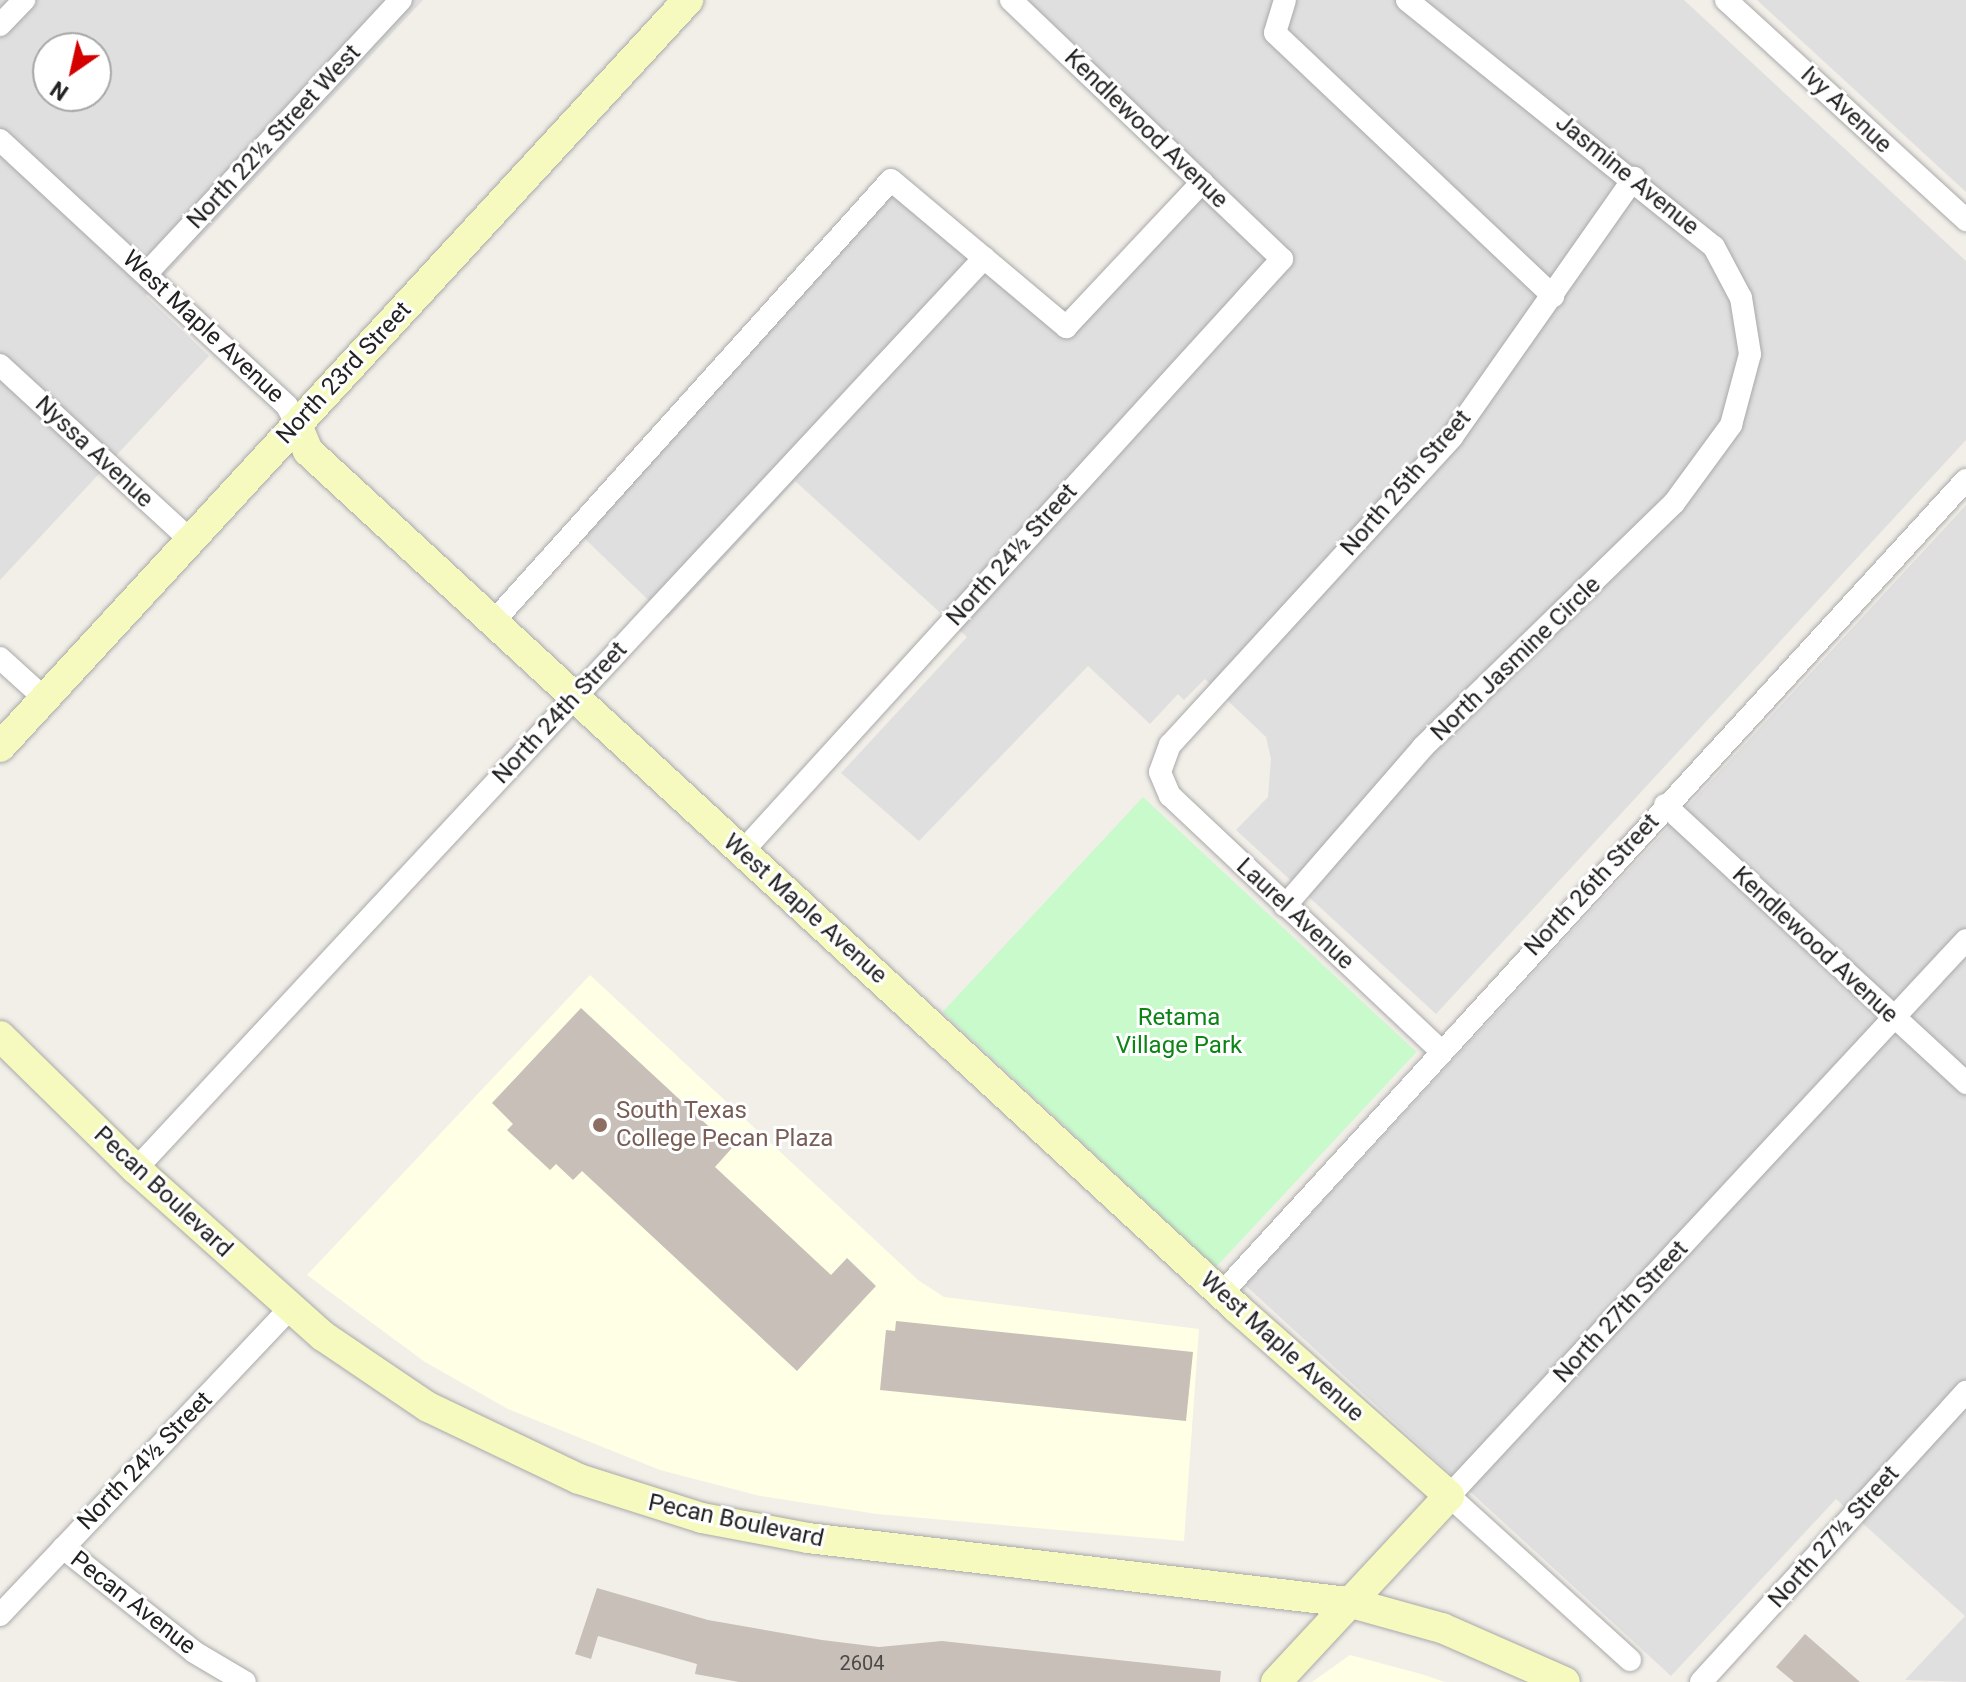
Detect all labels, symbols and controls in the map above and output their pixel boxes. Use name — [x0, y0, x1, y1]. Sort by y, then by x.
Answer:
north arrow — [32, 32, 112, 112]
street label: North 22½ Street West — [181, 39, 367, 235]
street label: Kendlewood Avenue — [1058, 44, 1234, 214]
street label: Ivy Avenue — [1795, 61, 1897, 159]
text: N — [46, 76, 73, 105]
street label: Jasmine Avenue — [1550, 108, 1704, 242]
street label: West Maple Avenue — [116, 245, 290, 409]
street label: North 23rd Street — [271, 296, 417, 450]
street label: Nyssa Avenue — [29, 390, 159, 514]
street label: North 25th Street — [1335, 404, 1477, 562]
street label: North 24½ Street — [941, 478, 1083, 632]
street label: North Jasmine Circle — [1425, 571, 1607, 747]
street label: North 24th Street — [487, 636, 633, 790]
street label: North 26th Street — [1519, 808, 1665, 962]
street label: West Maple Avenue — [717, 828, 893, 990]
street label: Laurel Avenue — [1230, 852, 1360, 976]
street label: Kendlewood Avenue — [1726, 861, 1904, 1029]
park label: Retama Village Park — [1116, 1004, 1242, 1060]
place label: South Texas College Pecan Plaza — [616, 1097, 833, 1153]
marker: South Texas College Pecan Plaza — [591, 1116, 609, 1134]
street label: Pecan Boulevard — [88, 1121, 238, 1263]
street label: North 27th Street — [1548, 1235, 1694, 1389]
street label: West Maple Avenue — [1194, 1266, 1370, 1428]
street label: North 24½ Street — [72, 1386, 218, 1536]
street label: North 27½ Street — [1763, 1460, 1905, 1614]
street label: Pecan Boulevard — [646, 1488, 826, 1554]
street label: Pecan Avenue — [65, 1545, 201, 1661]
house number: 2604 — [840, 1651, 884, 1675]

